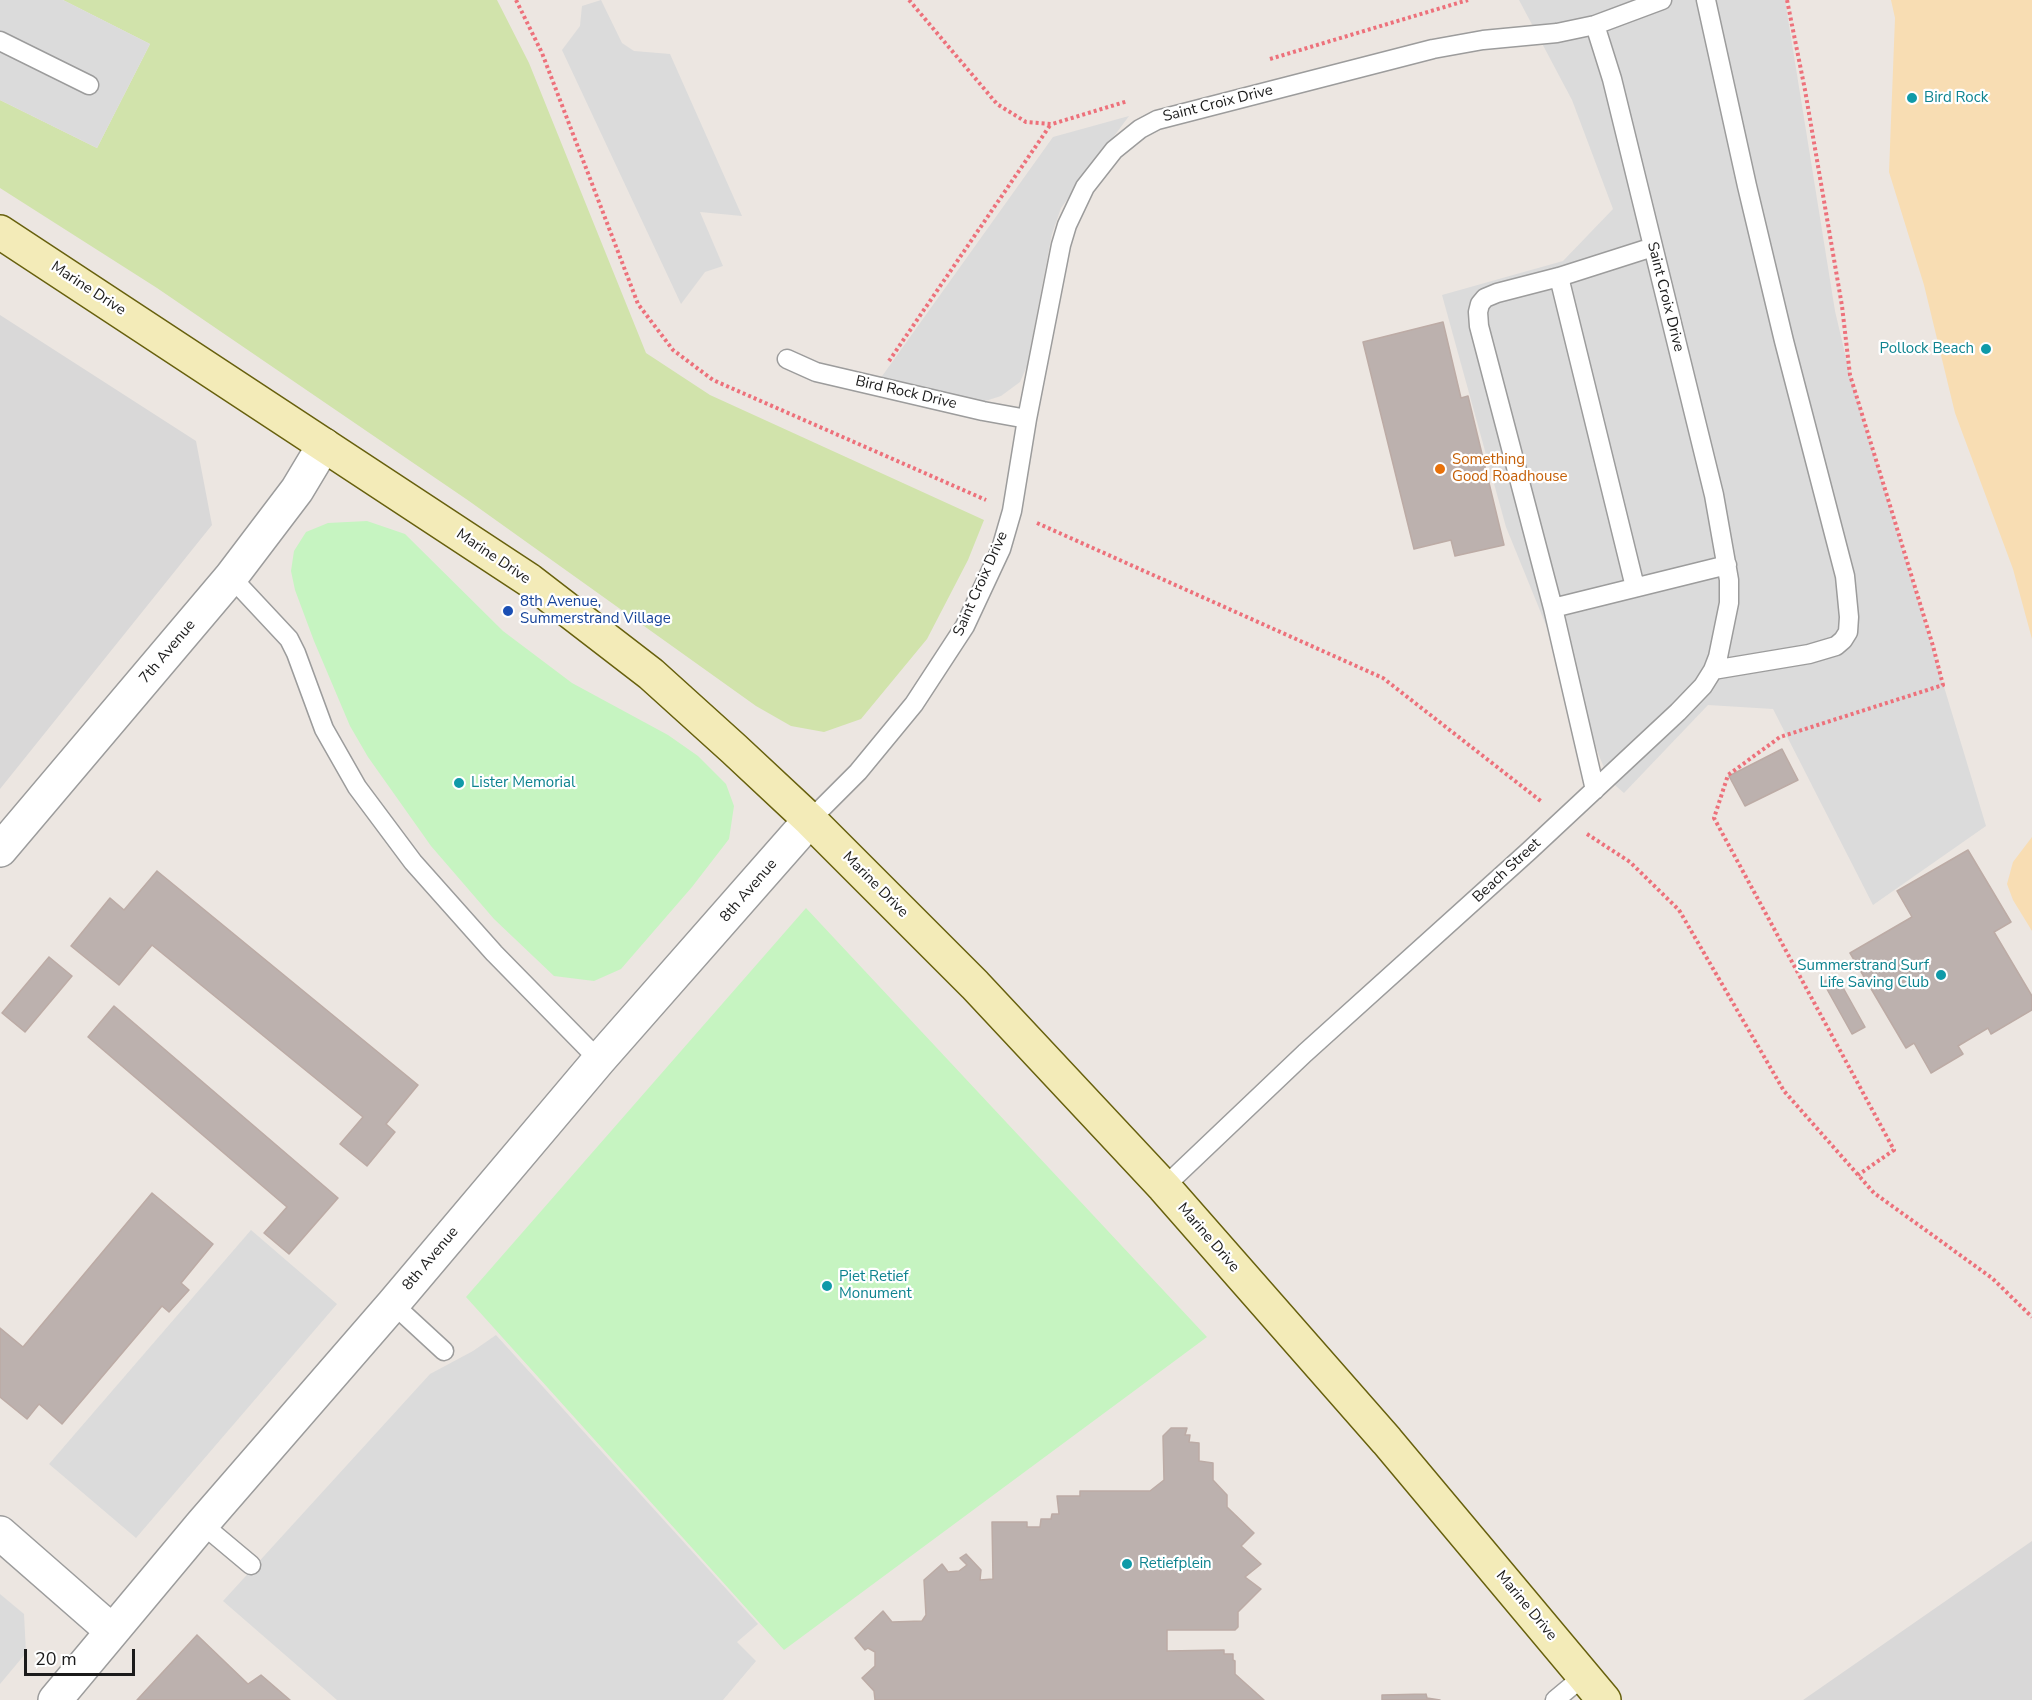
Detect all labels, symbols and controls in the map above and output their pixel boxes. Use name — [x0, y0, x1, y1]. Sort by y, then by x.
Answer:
street label: Saint Croix Drive — [1161, 82, 1275, 126]
place label: Bird Rock — [1924, 89, 1988, 107]
marker: Bird Rock — [1905, 91, 1919, 105]
street label: Saint Croix Drive — [1643, 240, 1687, 354]
street label: Marine Drive — [47, 258, 129, 320]
place label: Pollock Beach — [1880, 340, 1974, 358]
marker: Pollock Beach — [1979, 342, 1993, 356]
street label: Bird Rock Drive — [854, 373, 958, 413]
place label: Something Good Roadhouse — [1452, 451, 1568, 486]
marker: Something Good Roadhouse — [1433, 462, 1447, 476]
street label: Marine Drive — [453, 526, 533, 588]
street label: Saint Croix Drive — [950, 529, 1012, 639]
place label: 8th Avenue, Summerstrand Village — [520, 593, 671, 628]
marker: 8th Avenue, Summerstrand Village — [501, 604, 515, 618]
street label: 7th Avenue — [136, 616, 200, 688]
place label: Lister Memorial — [471, 774, 575, 792]
marker: Lister Memorial — [452, 776, 466, 790]
street label: Beach Street — [1469, 835, 1545, 907]
street label: Marine Drive — [838, 848, 912, 922]
street label: 8th Avenue — [717, 856, 781, 926]
place label: Summerstrand Surf Life Saving Club — [1797, 957, 1929, 992]
marker: Summerstrand Surf Life Saving Club — [1934, 968, 1948, 982]
street label: Marine Drive — [1173, 1200, 1243, 1276]
street label: 8th Avenue — [399, 1223, 463, 1295]
place label: Piet Retief Monument — [839, 1268, 912, 1303]
marker: Piet Retief Monument — [820, 1279, 834, 1293]
place label: Retiefplein — [1139, 1555, 1212, 1573]
marker: Retiefplein — [1120, 1557, 1134, 1571]
street label: Marine Drive — [1492, 1567, 1560, 1645]
scale bar — [27, 1637, 138, 1675]
text: 20 m — [35, 1647, 77, 1671]

